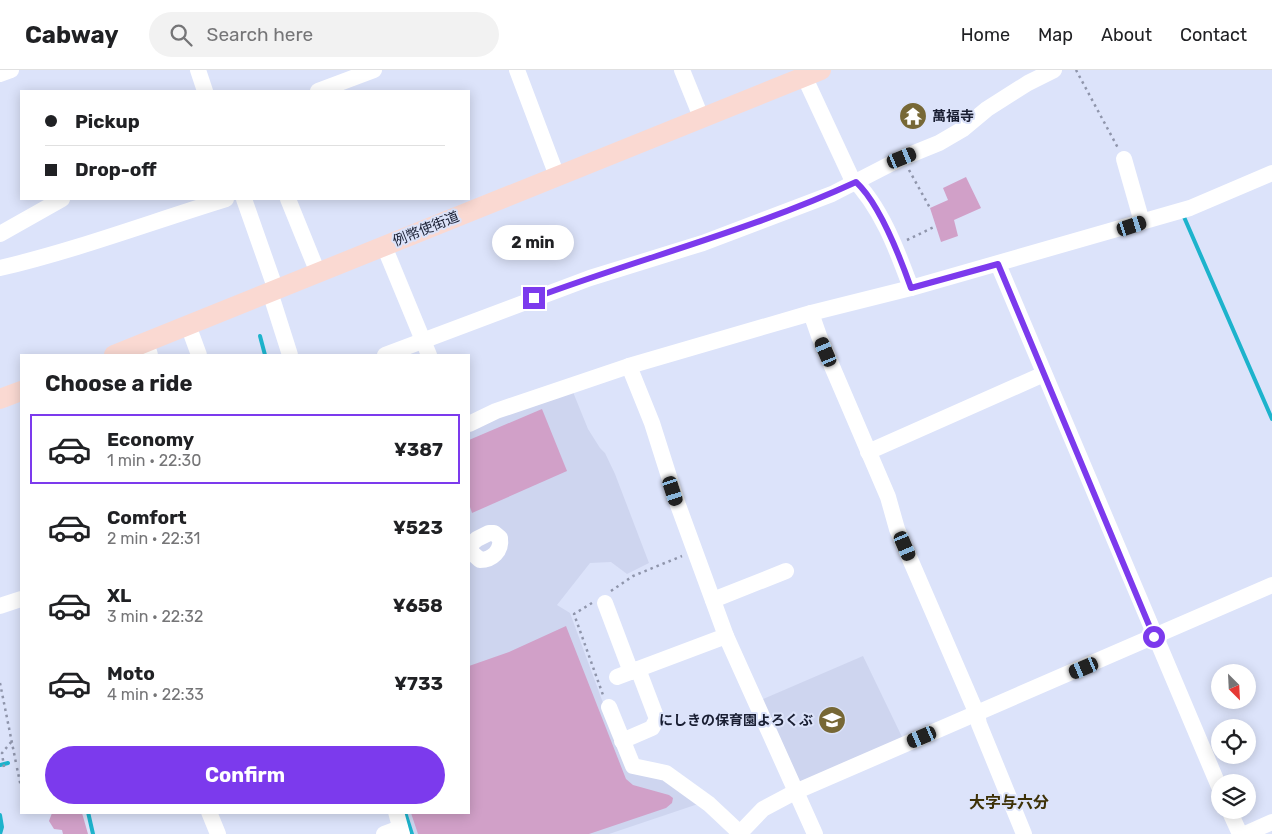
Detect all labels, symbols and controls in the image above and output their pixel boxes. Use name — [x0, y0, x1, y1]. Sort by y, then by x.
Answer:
search box — [149, 12, 499, 57]
text: Cabway — [25, 21, 119, 49]
icon: search — [167, 21, 195, 49]
text: Search here — [207, 23, 313, 46]
text: Home — [961, 24, 1010, 46]
text: Map — [1038, 24, 1073, 46]
text: About — [1101, 24, 1152, 46]
text: Contact — [1180, 24, 1247, 46]
temple icon: 萬福寺 — [898, 101, 928, 131]
place label: 萬福寺 — [932, 108, 974, 125]
text: Pickup — [75, 110, 140, 133]
car — [885, 145, 918, 171]
text: Drop-off — [75, 158, 157, 181]
street label: 例幣使街道 — [390, 208, 462, 250]
car — [1115, 214, 1148, 238]
callout: 2 min — [493, 226, 575, 260]
text: 2 min — [511, 233, 555, 252]
route end — [523, 287, 545, 309]
car — [813, 335, 838, 369]
text: Choose a ride — [45, 370, 192, 397]
icon: car — [47, 427, 92, 472]
text: Economy — [107, 428, 194, 451]
text: ¥387 — [394, 438, 443, 461]
text: 1 min · 22:30 — [107, 451, 201, 470]
car — [661, 474, 684, 508]
icon: car — [47, 505, 92, 550]
text: Comfort — [107, 506, 187, 529]
text: ¥523 — [393, 516, 443, 539]
text: 2 min · 22:31 — [107, 529, 200, 548]
car — [892, 529, 917, 563]
icon: car — [47, 583, 92, 628]
text: XL — [107, 584, 131, 607]
text: ¥658 — [392, 594, 443, 617]
text: 3 min · 22:32 — [107, 607, 203, 626]
route start — [1143, 626, 1165, 648]
car — [1067, 655, 1100, 681]
icon: car — [47, 661, 92, 706]
text: Moto — [107, 662, 155, 685]
north arrow — [1211, 664, 1256, 709]
map controls — [1211, 664, 1256, 819]
text: ¥733 — [394, 672, 443, 695]
text: 4 min · 22:33 — [107, 685, 204, 704]
school or university icon: にしきの保育園よろくぶ — [817, 705, 847, 735]
place label: にしきの保育園よろくぶ — [659, 712, 813, 729]
button: locate — [1211, 719, 1256, 764]
car — [905, 724, 938, 750]
button: Confirm — [45, 746, 445, 804]
button: layers — [1211, 774, 1256, 819]
district label: 大字与六分 — [969, 793, 1049, 812]

